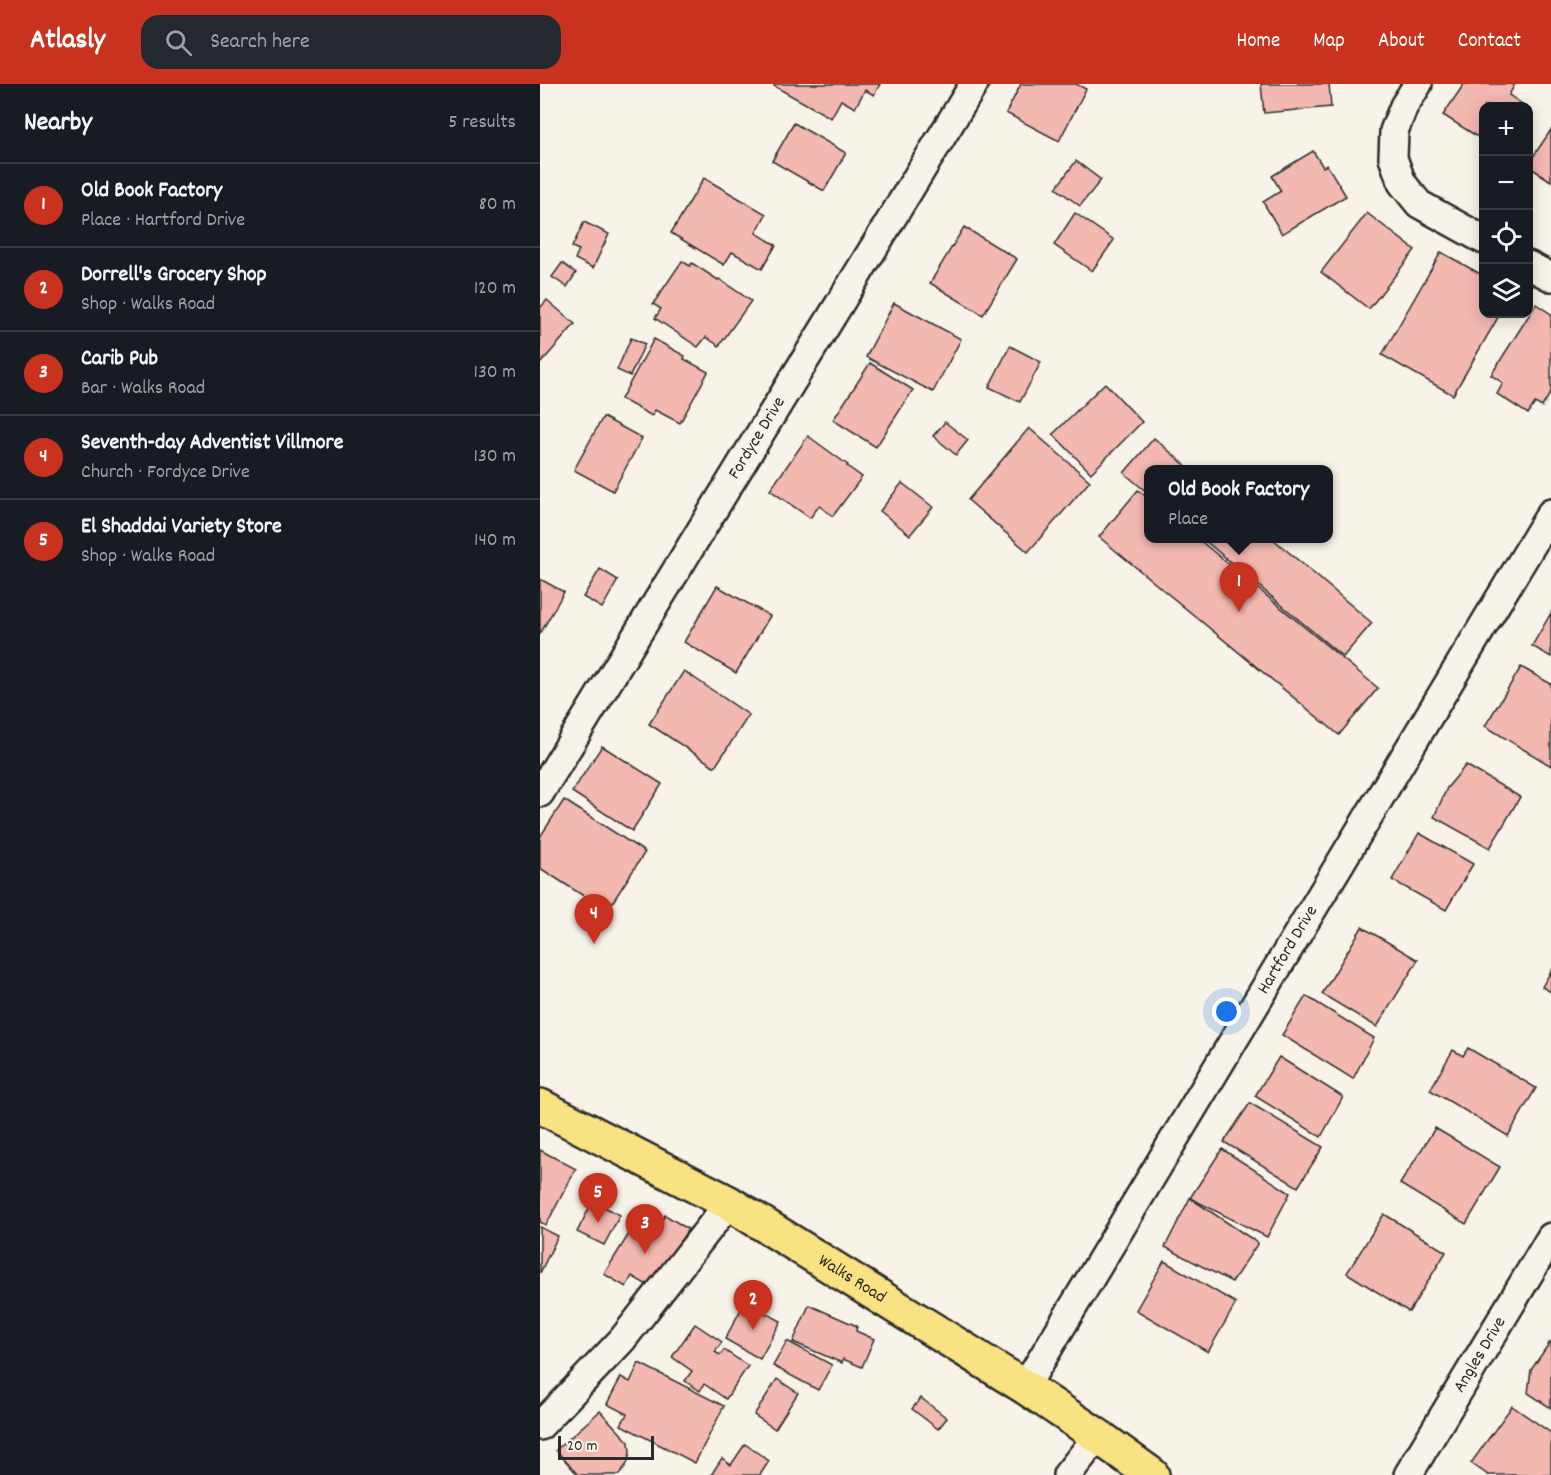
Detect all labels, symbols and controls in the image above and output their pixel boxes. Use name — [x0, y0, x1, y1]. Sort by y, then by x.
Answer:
search box — [141, 15, 561, 69]
text: Atlasly — [30, 22, 105, 62]
icon: search — [162, 26, 195, 59]
text: Search here — [210, 27, 310, 58]
text: Home — [1236, 27, 1280, 57]
text: Map — [1313, 27, 1345, 57]
text: About — [1378, 27, 1425, 57]
text: Contact — [1458, 27, 1521, 57]
map controls — [1479, 102, 1533, 318]
button: + — [1479, 102, 1533, 156]
text: Nearby — [24, 105, 92, 142]
text: 5 results — [448, 109, 516, 137]
button: − — [1479, 156, 1533, 210]
text: Old Book Factory — [81, 176, 222, 207]
text: 1 — [41, 191, 46, 219]
text: 80 m — [479, 191, 516, 219]
text: Place · Hartford Drive — [81, 207, 245, 235]
button: locate — [1479, 210, 1533, 264]
text: Dorrell's Grocery Shop — [81, 260, 267, 291]
button: layers — [1479, 264, 1533, 318]
text: 2 — [39, 275, 48, 303]
text: 120 m — [474, 275, 516, 303]
text: Shop · Walks Road — [81, 291, 215, 319]
text: Carib Pub — [81, 344, 158, 375]
text: 3 — [39, 359, 48, 387]
text: 130 m — [474, 359, 516, 387]
text: Bar · Walks Road — [81, 375, 205, 403]
street label: Fordyce Drive — [722, 392, 792, 484]
text: Seventh-day Adventist Villmore — [81, 428, 343, 459]
text: 4 — [39, 443, 48, 471]
text: 130 m — [474, 443, 516, 471]
text: Church · Fordyce Drive — [81, 459, 250, 487]
popup — [1144, 465, 1333, 543]
text: Old Book Factory — [1168, 475, 1309, 506]
text: Place — [1168, 506, 1208, 534]
text: El Shaddai Variety Store — [81, 512, 282, 543]
text: 5 — [39, 527, 48, 555]
text: 140 m — [474, 527, 516, 555]
text: Shop · Walks Road — [81, 543, 215, 571]
pin: 1 — [1220, 562, 1258, 612]
pin: 4 — [574, 894, 614, 944]
street label: Hartford Drive — [1252, 901, 1324, 999]
your location — [1212, 997, 1241, 1026]
pin: 5 — [578, 1174, 618, 1223]
pin: 3 — [626, 1204, 664, 1254]
street label: Walks Road — [813, 1249, 891, 1310]
pin: 2 — [734, 1280, 772, 1330]
street label: Angles Drive — [1448, 1312, 1513, 1398]
scale bar — [558, 1433, 654, 1460]
text: 20 m — [567, 1435, 597, 1458]

